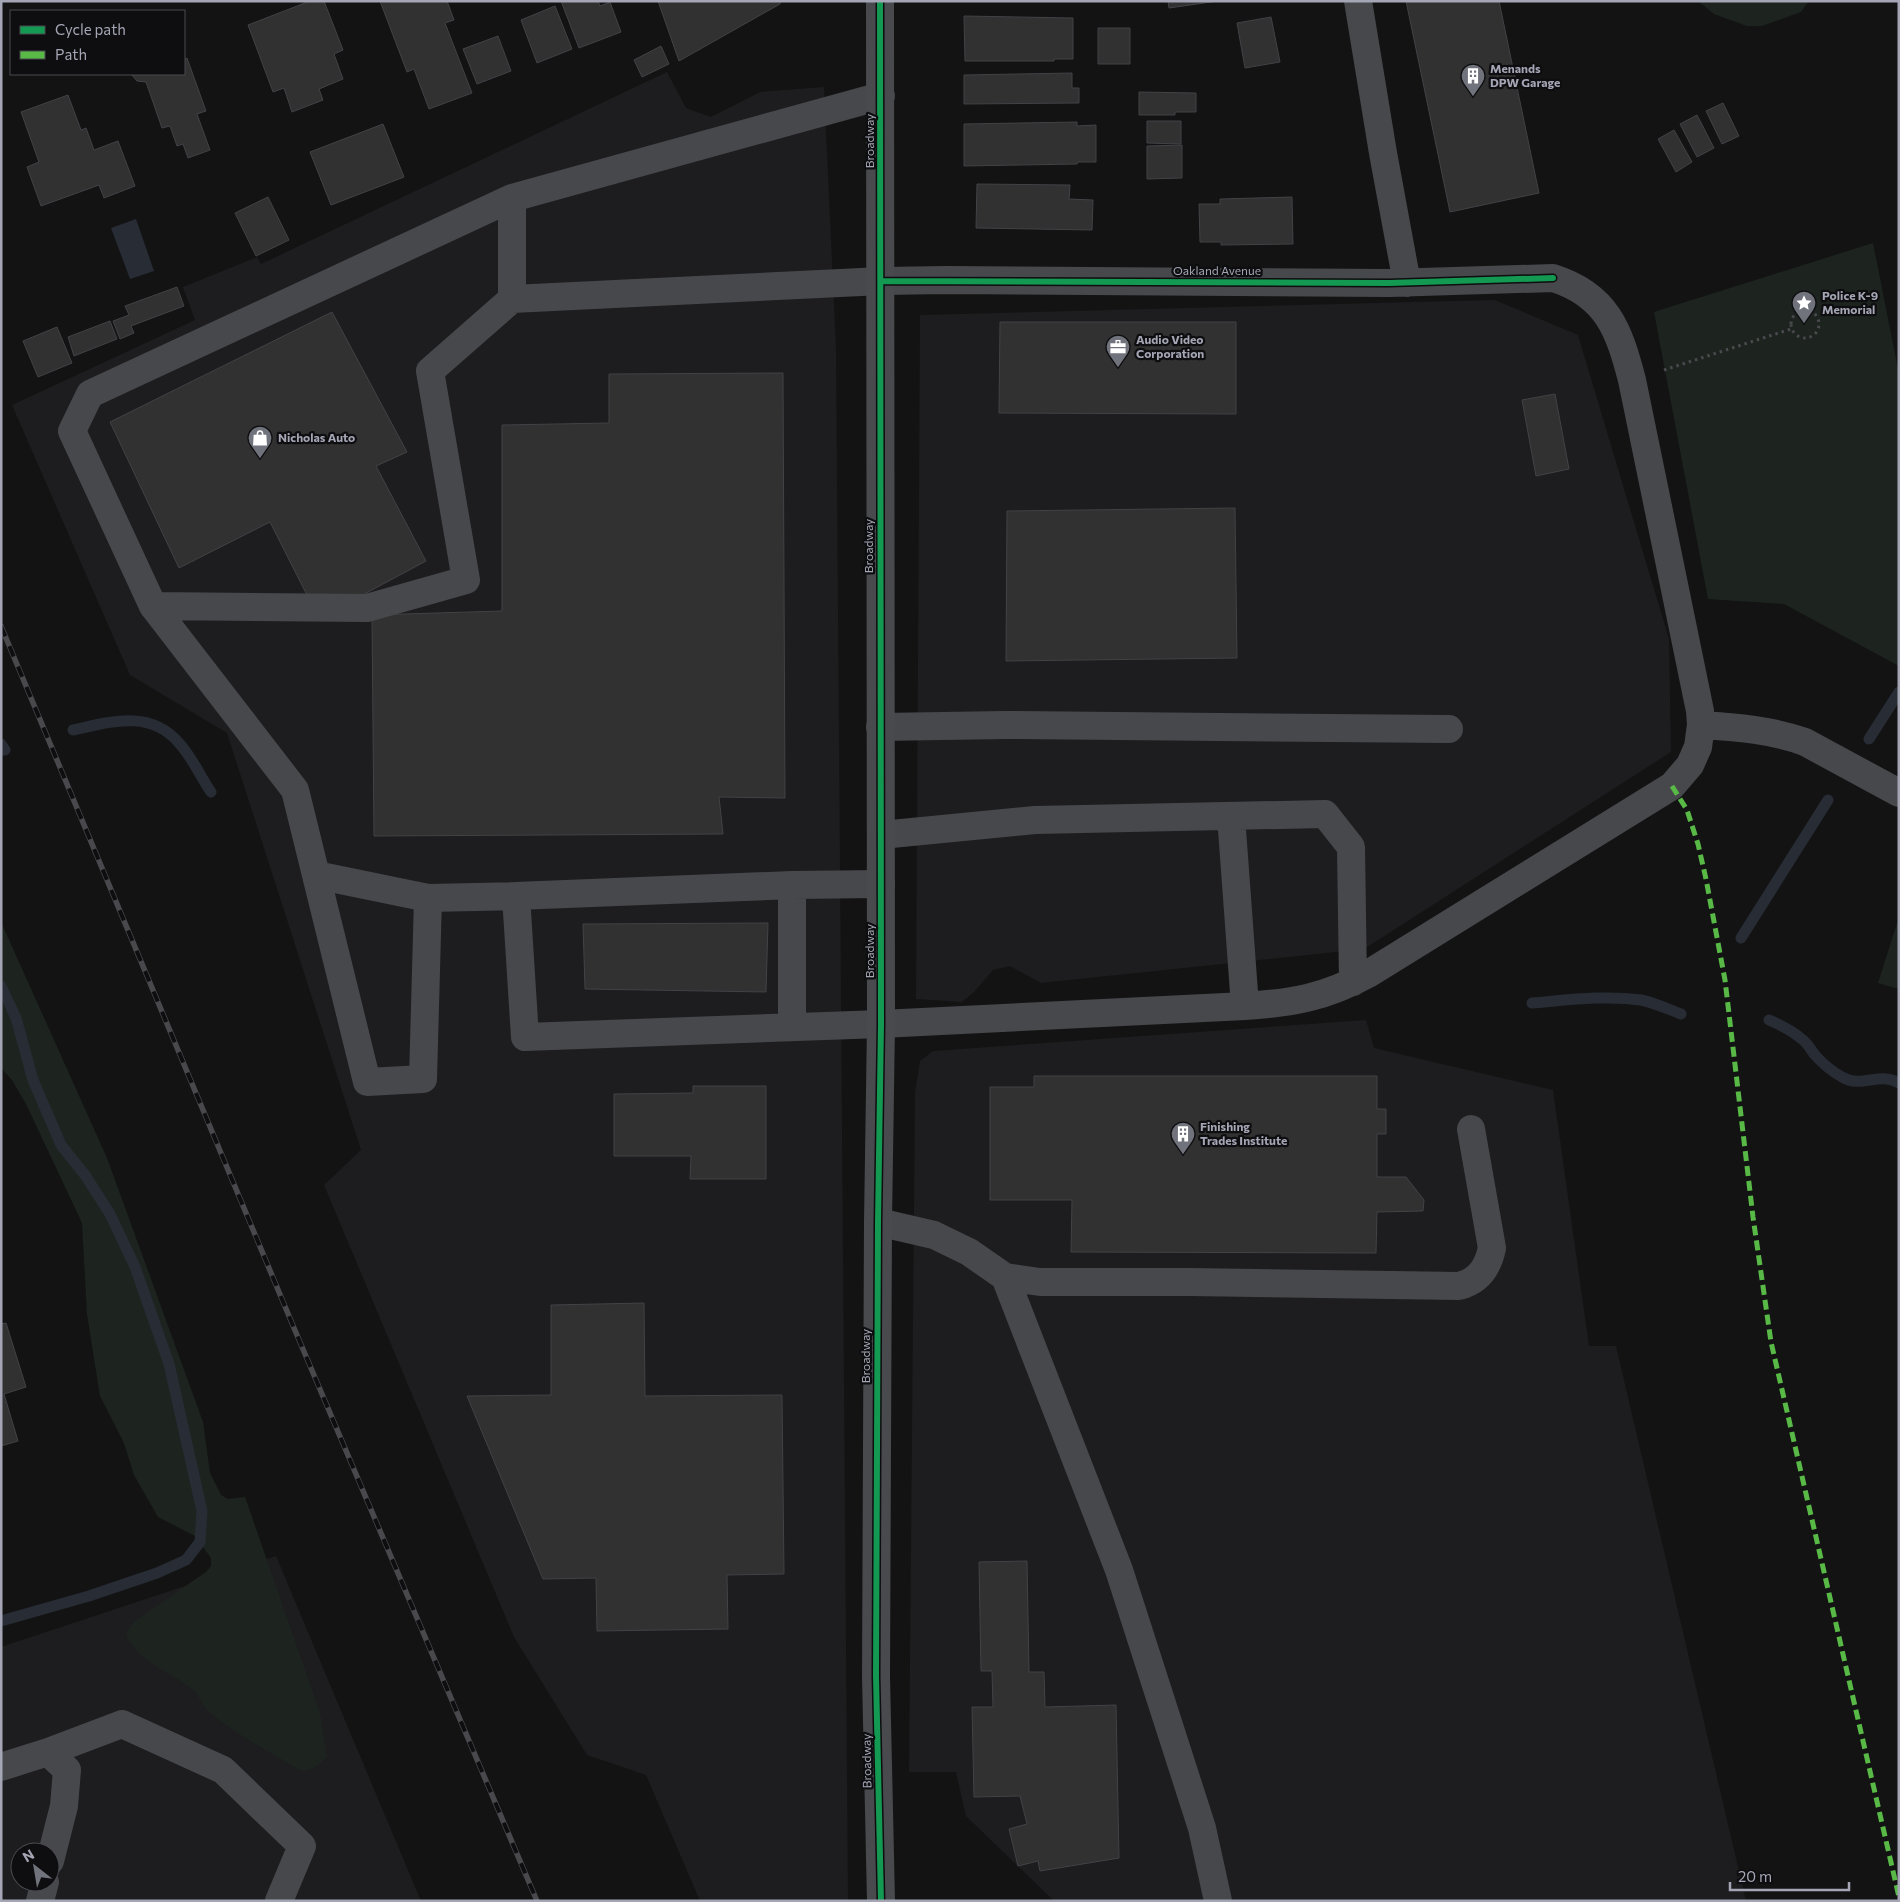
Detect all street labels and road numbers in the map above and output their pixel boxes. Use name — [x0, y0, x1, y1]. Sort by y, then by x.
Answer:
street label: Broadway — [862, 114, 876, 168]
street label: Oakland Avenue — [1173, 263, 1261, 277]
street label: Broadway — [861, 519, 875, 573]
street label: Broadway — [862, 924, 876, 978]
street label: Broadway — [858, 1329, 872, 1383]
street label: Broadway — [859, 1734, 873, 1788]

